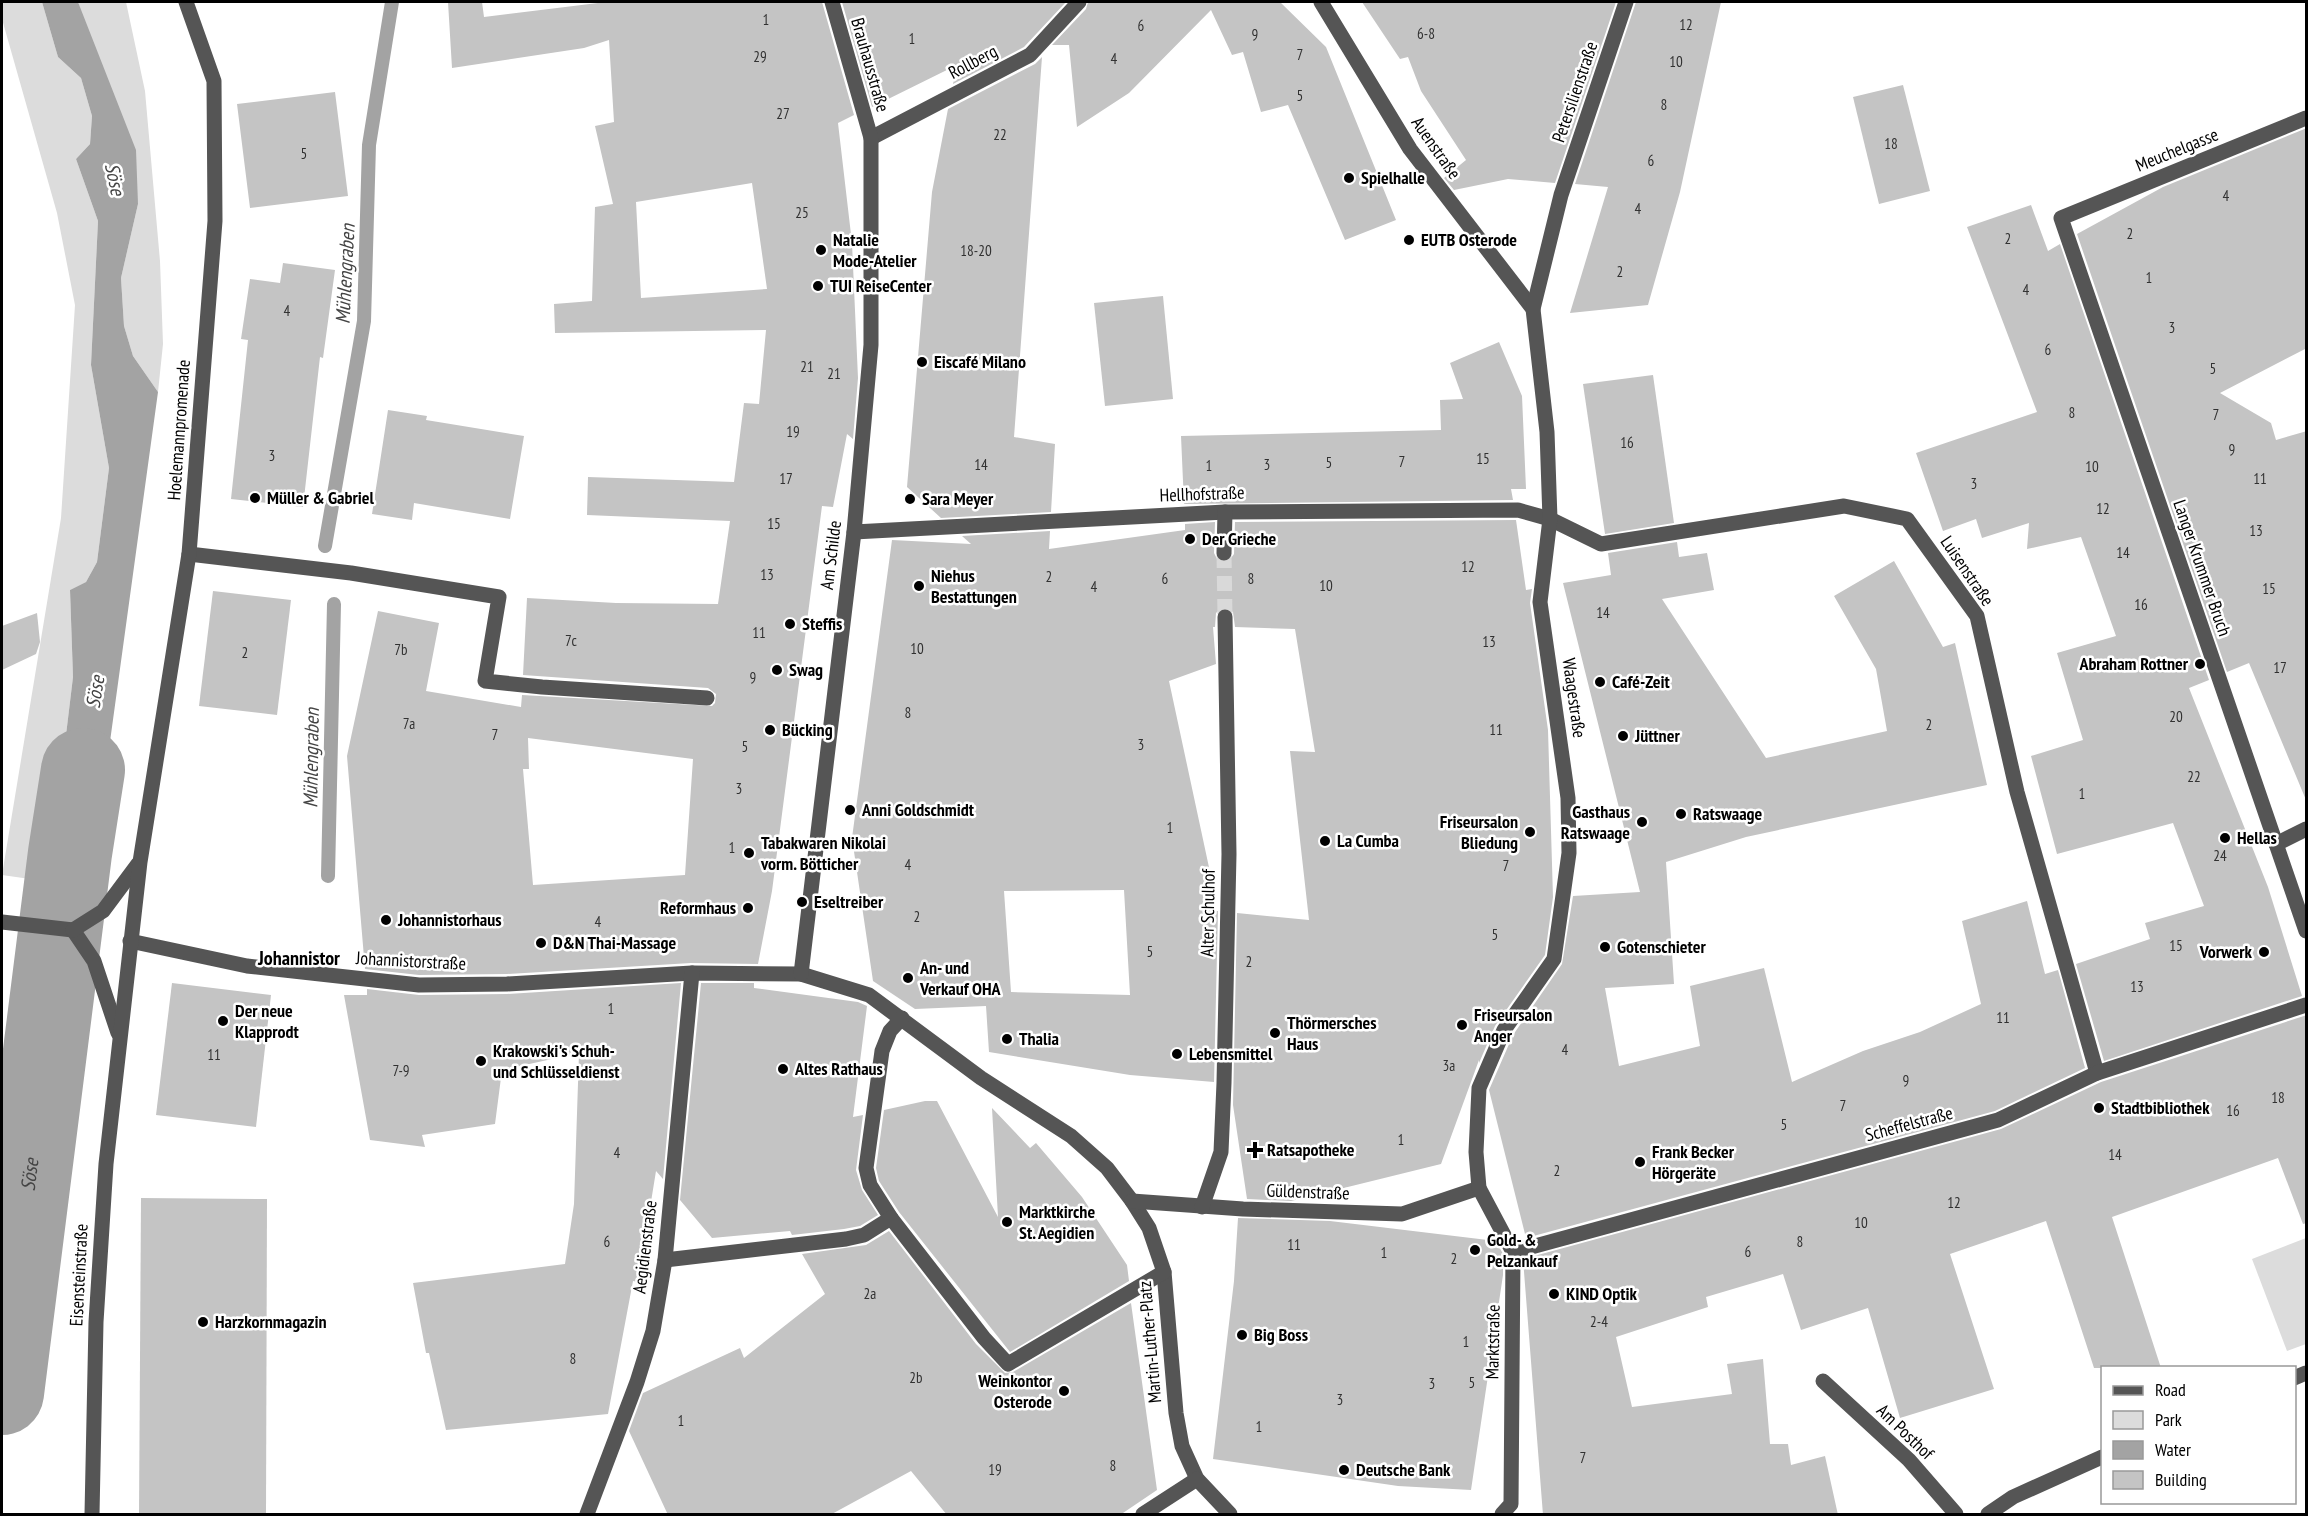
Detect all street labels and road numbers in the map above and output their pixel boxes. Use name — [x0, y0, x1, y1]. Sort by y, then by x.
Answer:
street label: Brauhausstraße — [846, 15, 895, 115]
street label: Petersilienstraße — [1547, 38, 1602, 145]
street label: Rollberg — [944, 39, 1001, 84]
street label: Auenstraße — [1407, 112, 1466, 183]
street label: Meuchelgasse — [2132, 123, 2222, 177]
street label: Hoelemannpromenade — [162, 359, 195, 501]
street label: Hellhofstraße — [1159, 481, 1245, 506]
street label: Langer Krummer Bruch — [2168, 497, 2237, 639]
street label: Am Schilde — [815, 519, 846, 591]
street label: Luisenstraße — [1936, 531, 1999, 610]
street label: Waagestraße — [1558, 656, 1591, 739]
street label: Alter Schulhof — [1195, 867, 1220, 957]
street label: Johannistorstraße — [355, 946, 467, 975]
street label: Scheffelstraße — [1863, 1101, 1955, 1146]
street label: Güldenstraße — [1266, 1179, 1350, 1204]
street label: Aegidienstraße — [627, 1199, 662, 1295]
street label: Eisensteinstraße — [64, 1223, 93, 1327]
street label: Martin-Luther-Platz — [1133, 1280, 1166, 1404]
street label: Marktstraße — [1480, 1304, 1505, 1380]
street label: Am Posthof — [1872, 1399, 1940, 1465]

